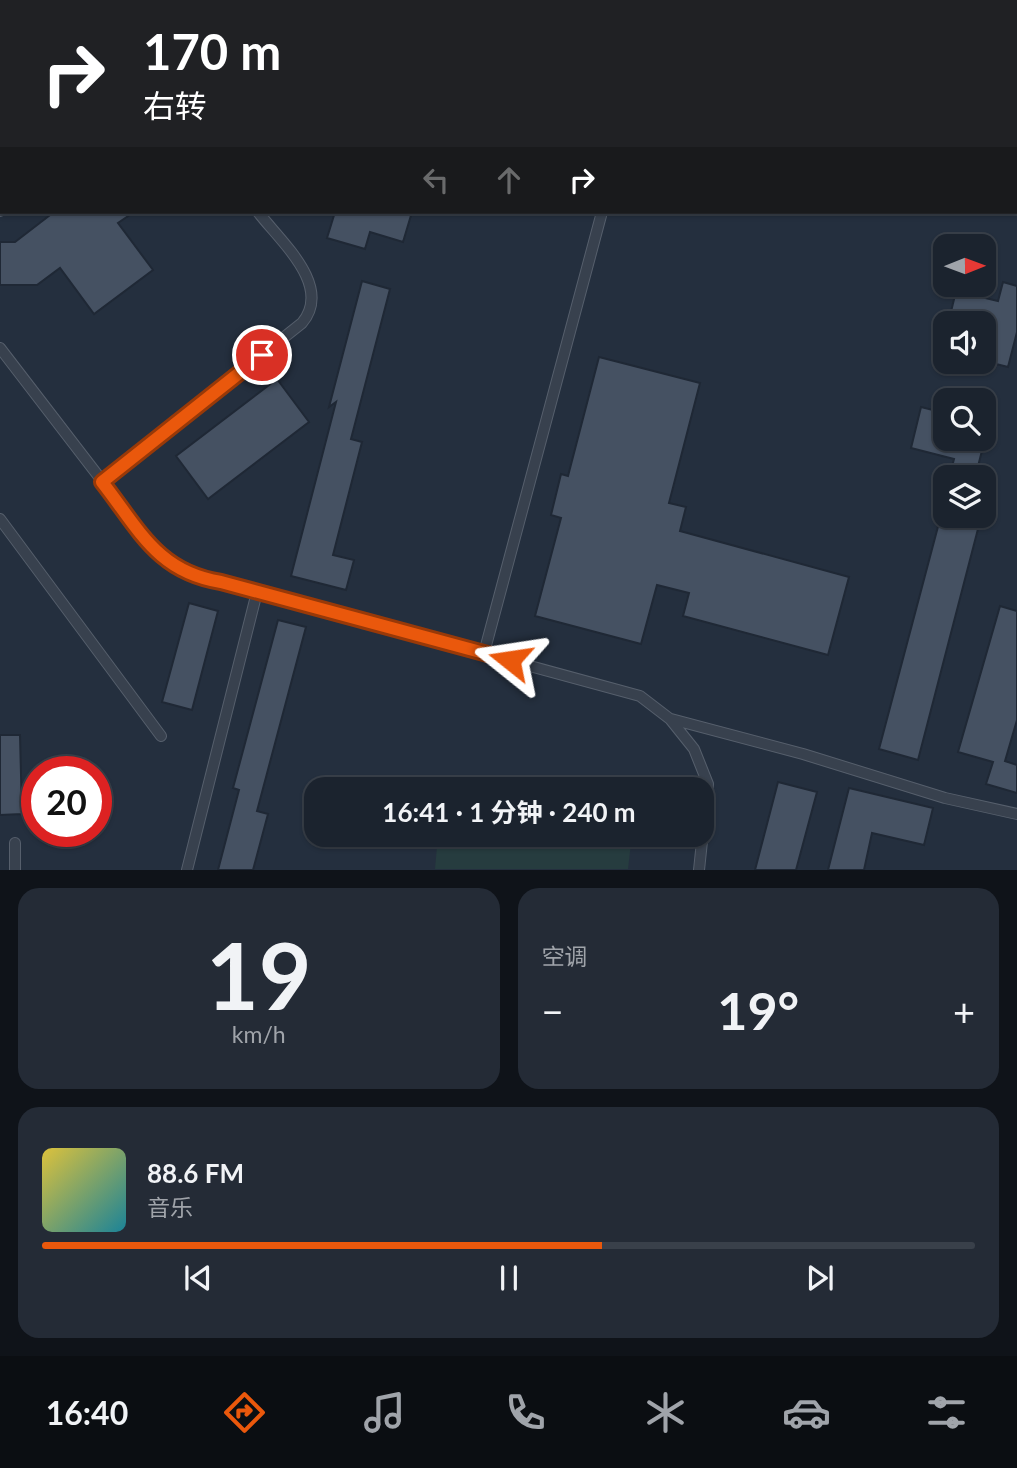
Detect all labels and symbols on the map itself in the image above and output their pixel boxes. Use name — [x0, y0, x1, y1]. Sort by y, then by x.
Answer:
north arrow — [933, 234, 996, 298]
pin — [232, 325, 292, 385]
position arrow — [473, 623, 547, 697]
speed limit sign: 20 — [21, 756, 112, 847]

